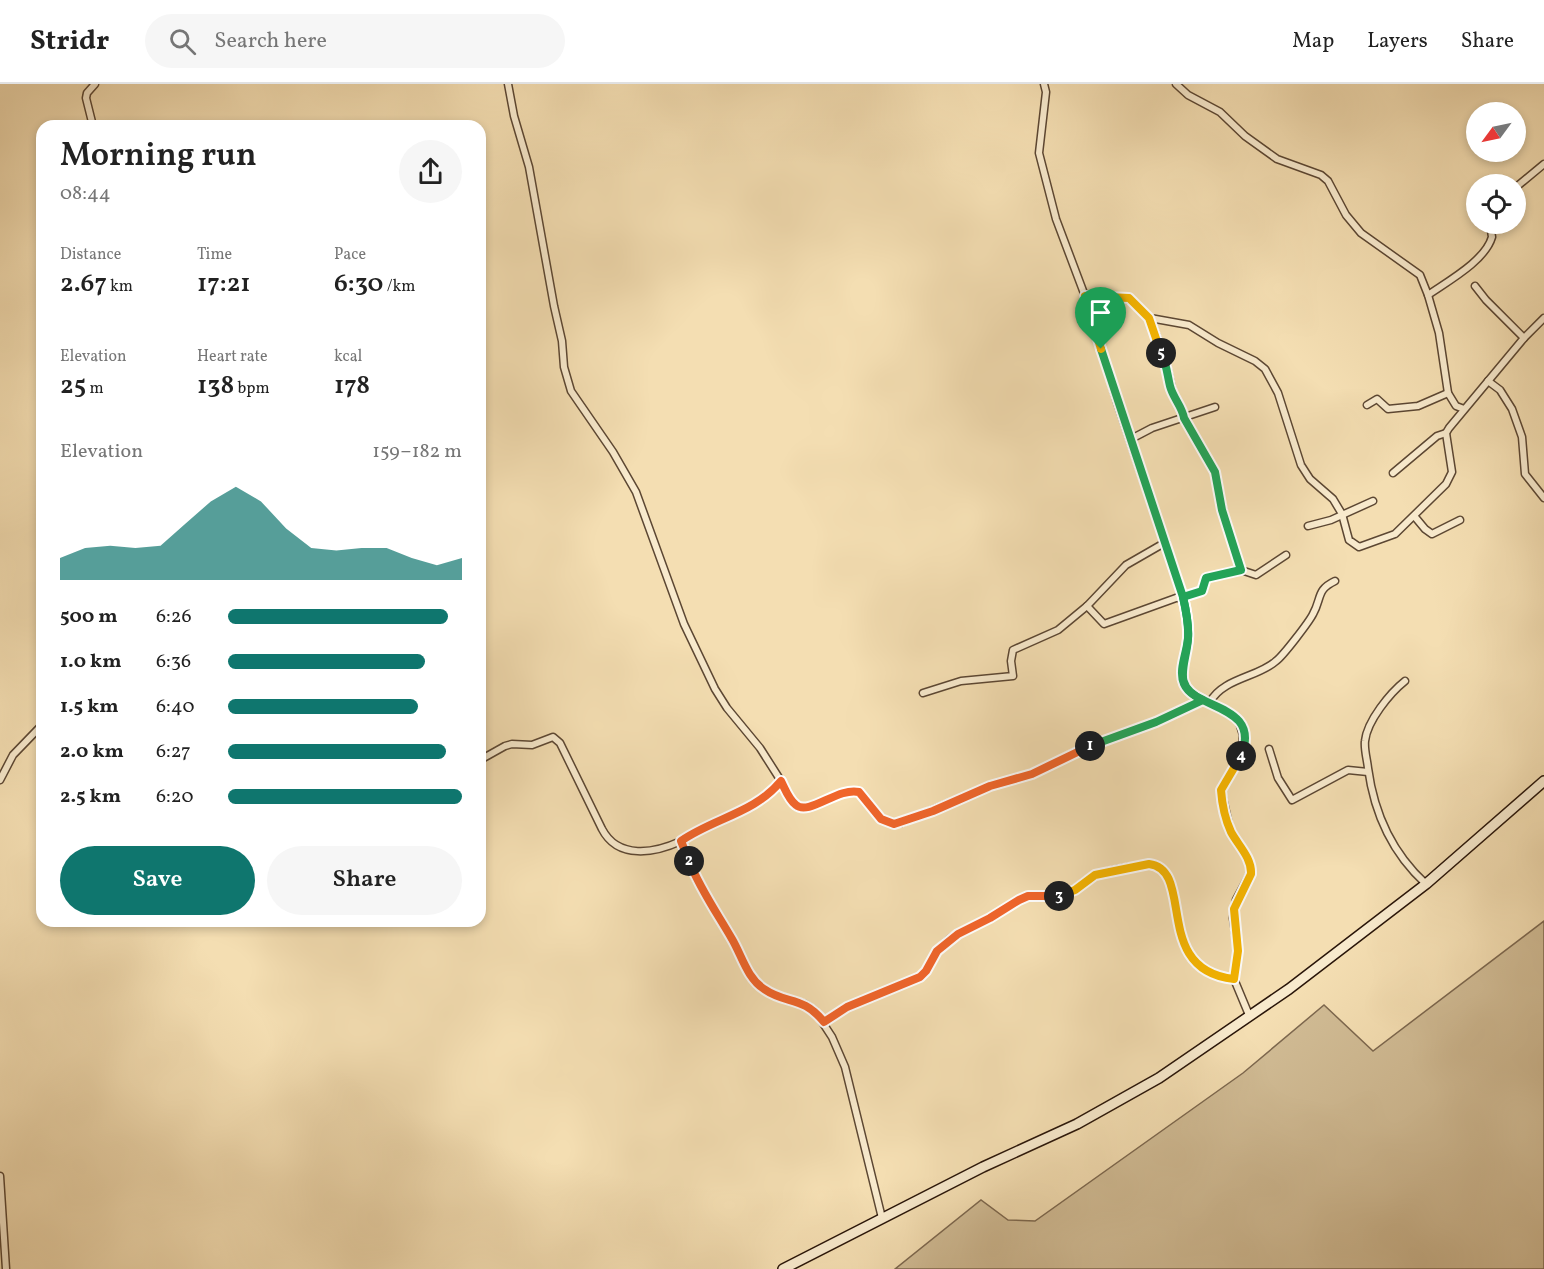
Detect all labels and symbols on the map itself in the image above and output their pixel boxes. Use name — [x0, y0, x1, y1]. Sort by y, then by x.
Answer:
north arrow — [1466, 102, 1526, 162]
pin — [1075, 287, 1126, 349]
pin: 5 — [1146, 338, 1176, 368]
pin: 1 — [1075, 731, 1105, 761]
pin: 4 — [1226, 741, 1256, 771]
pin: 2 — [674, 846, 704, 876]
pin: 3 — [1044, 881, 1074, 911]

